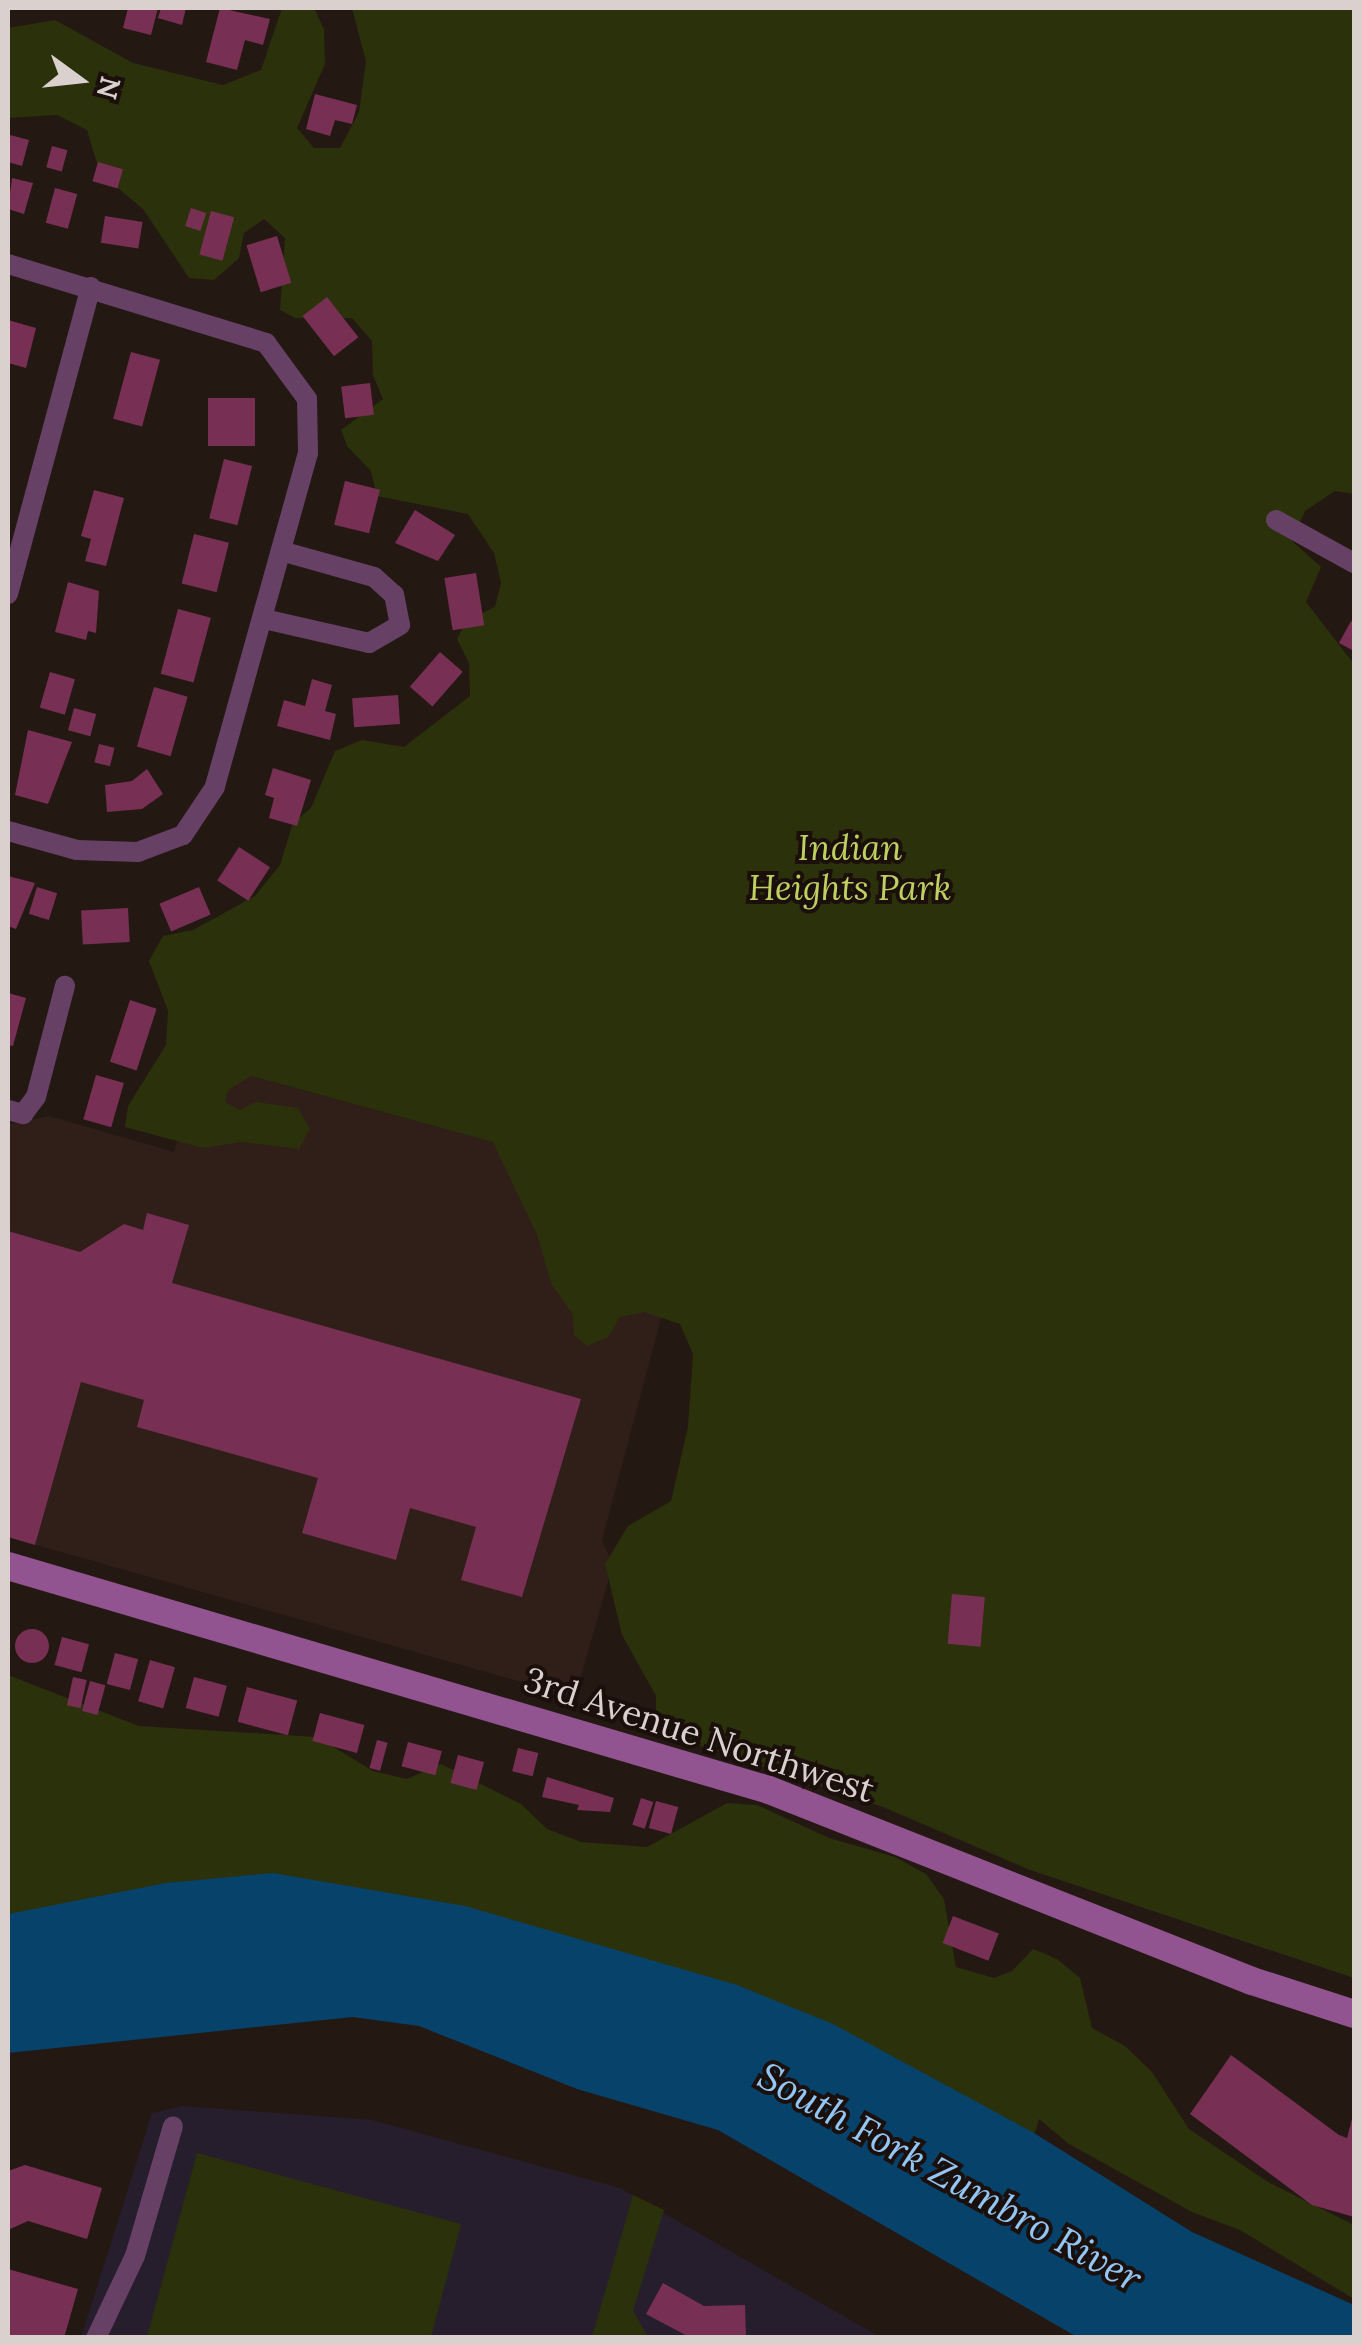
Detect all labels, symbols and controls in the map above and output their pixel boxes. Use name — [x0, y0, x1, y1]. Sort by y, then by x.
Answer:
north arrow — [30, 30, 130, 130]
text: N — [89, 73, 129, 103]
park label: Indian Heights Park — [749, 827, 951, 909]
street label: 3rd Avenue Northwest — [519, 1659, 879, 1811]
water label: South Fork Zumbro River — [750, 2052, 1150, 2302]

